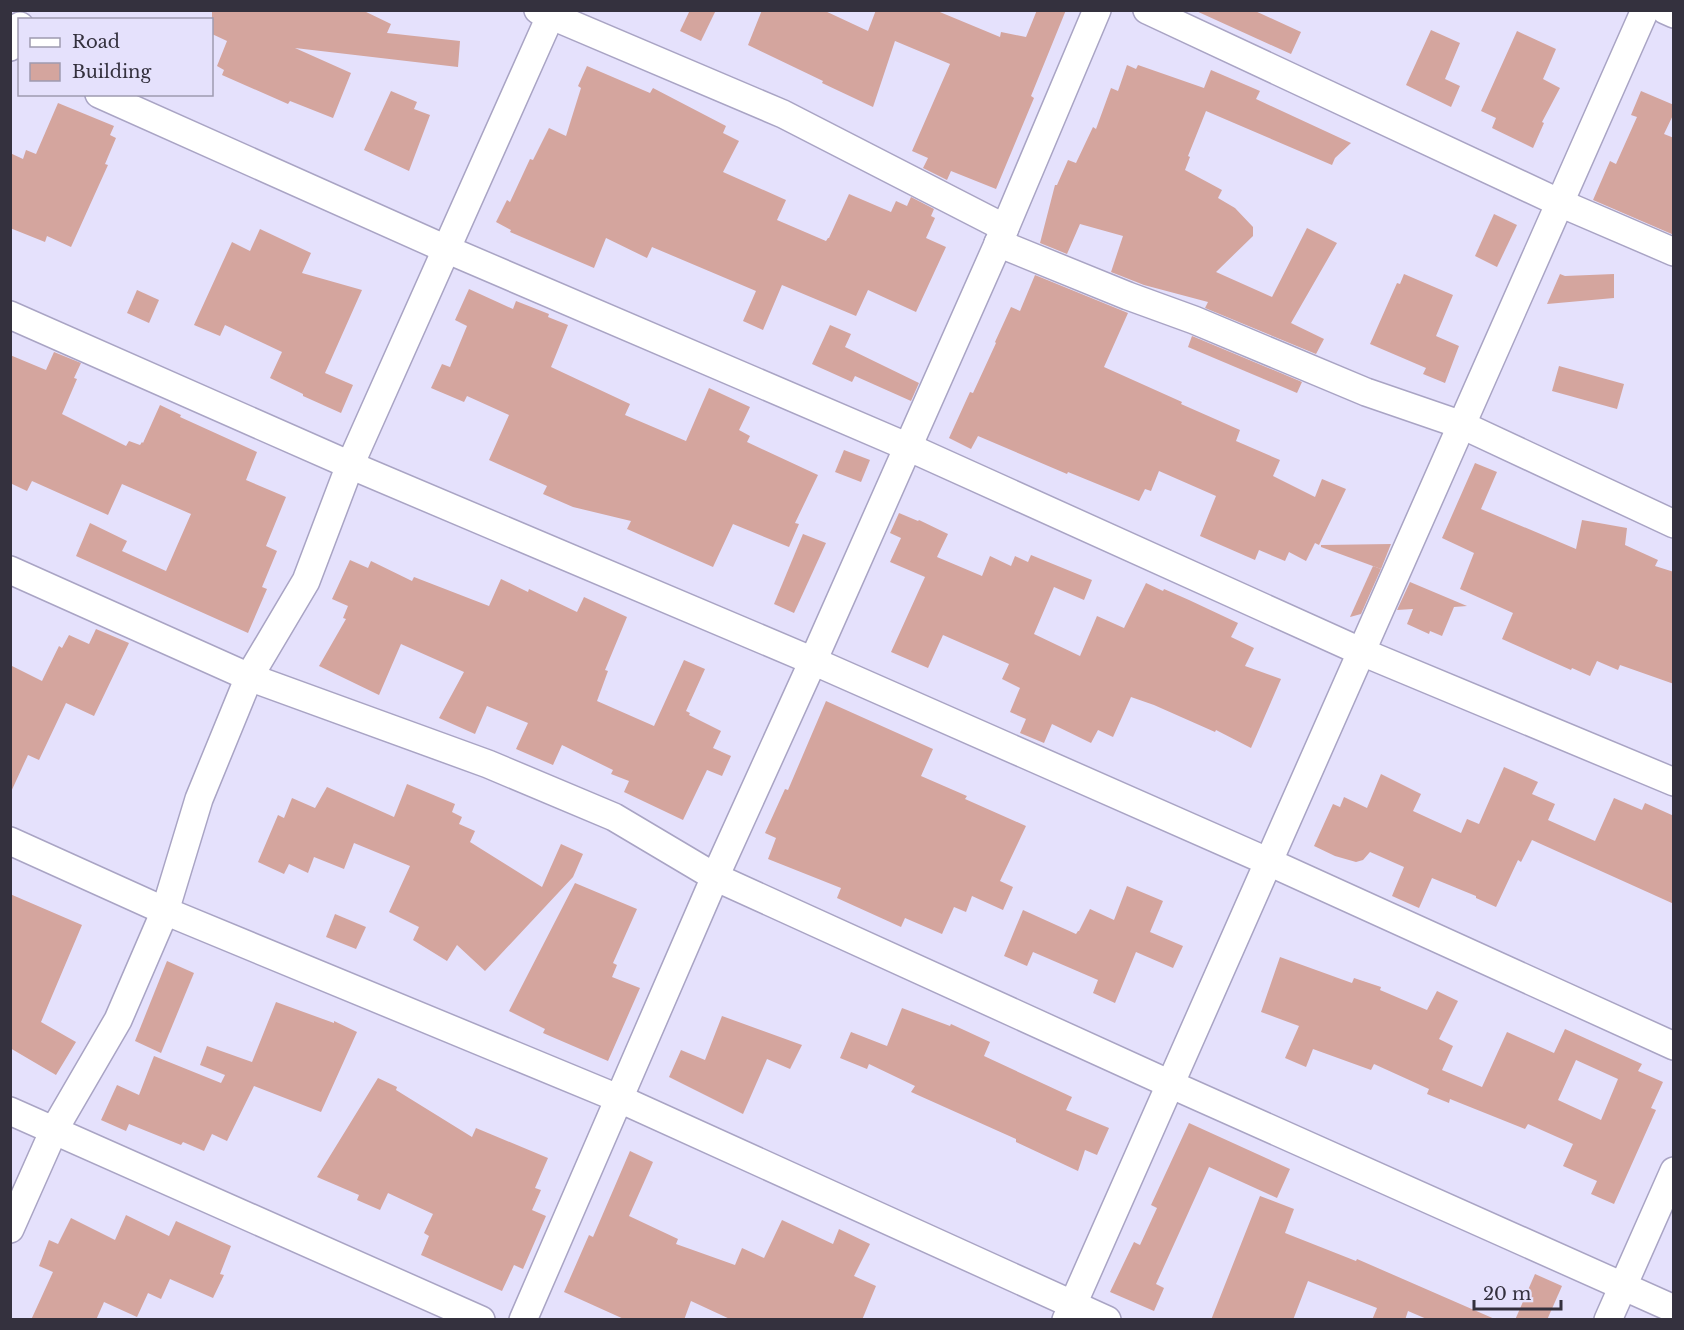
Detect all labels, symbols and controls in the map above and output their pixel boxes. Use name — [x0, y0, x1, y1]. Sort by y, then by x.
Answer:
legend — [18, 18, 213, 96]
text: Road — [72, 31, 120, 53]
text: Building — [72, 61, 151, 83]
scale bar — [1474, 1273, 1561, 1311]
text: 20 m — [1483, 1283, 1531, 1305]

